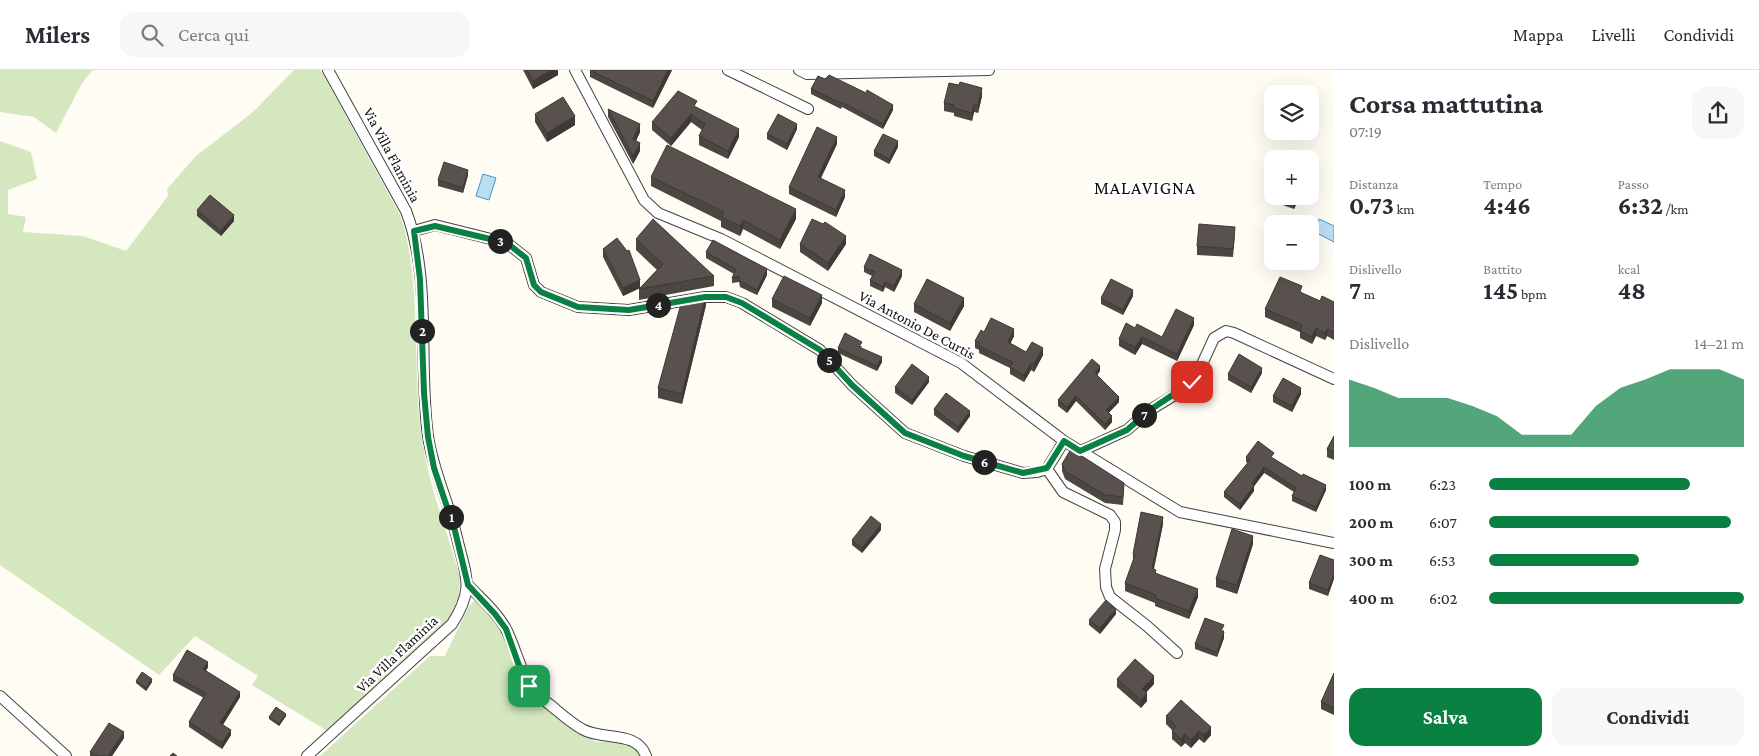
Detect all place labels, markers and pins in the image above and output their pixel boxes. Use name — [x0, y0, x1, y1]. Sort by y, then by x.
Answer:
pin: 3 — [488, 228, 512, 254]
pin: 4 — [646, 292, 670, 318]
pin: 2 — [410, 318, 434, 344]
pin: 5 — [816, 348, 842, 372]
pin — [1171, 361, 1213, 403]
pin: 7 — [1132, 402, 1156, 428]
pin: 6 — [972, 450, 996, 474]
pin: 1 — [438, 504, 464, 530]
pin — [508, 665, 550, 707]

